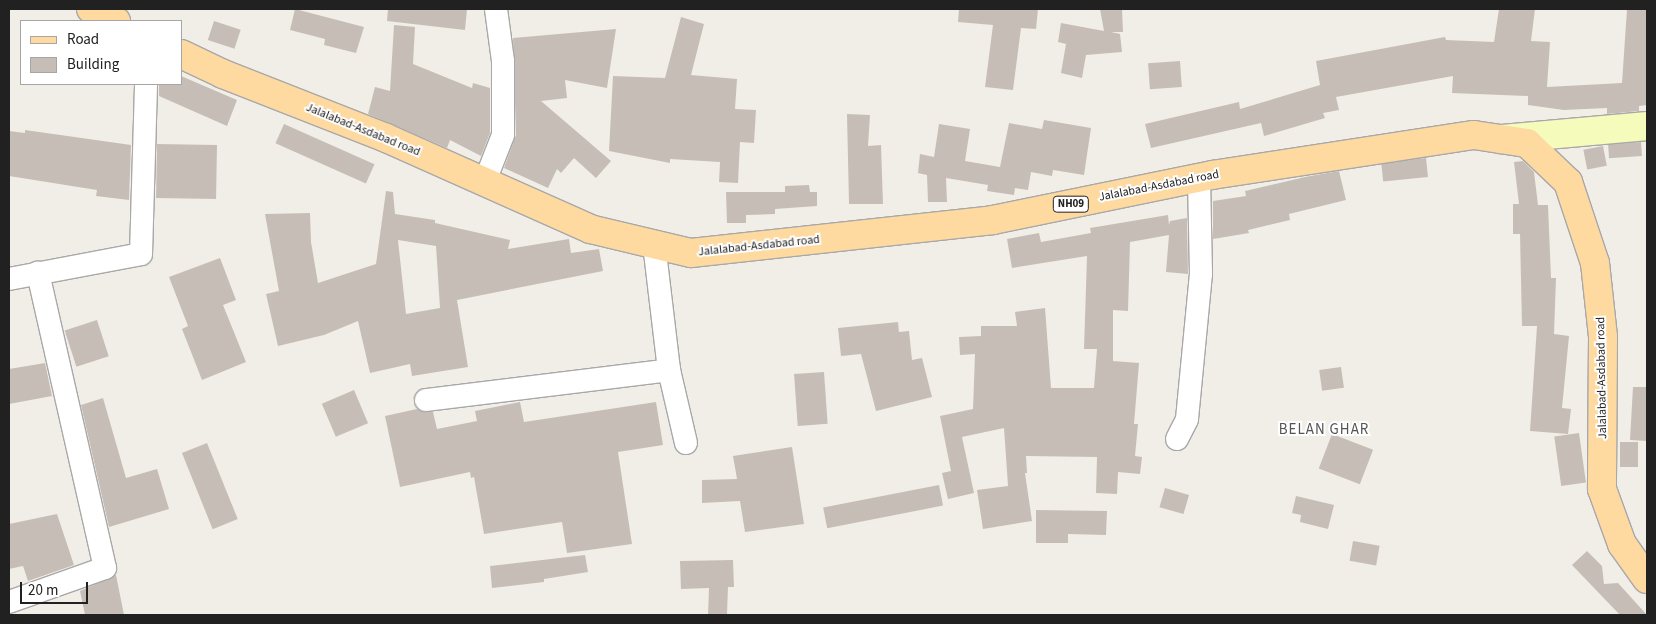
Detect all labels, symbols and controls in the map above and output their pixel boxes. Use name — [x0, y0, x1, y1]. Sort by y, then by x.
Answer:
legend — [20, 20, 182, 85]
text: Road — [67, 29, 99, 50]
text: Building — [67, 54, 119, 75]
street label: Jalalabad-Asdabad road — [304, 100, 422, 160]
street label: Jalalabad-Asdabad road — [1098, 167, 1220, 205]
road number: NH09 — [1052, 195, 1090, 212]
street label: Jalalabad-Asdabad road — [698, 232, 820, 260]
street label: Jalalabad-Asdabad road — [1594, 317, 1610, 439]
district label: BELAN GHAR — [1277, 421, 1371, 439]
scale bar — [22, 572, 90, 604]
text: 20 m — [28, 580, 58, 601]

